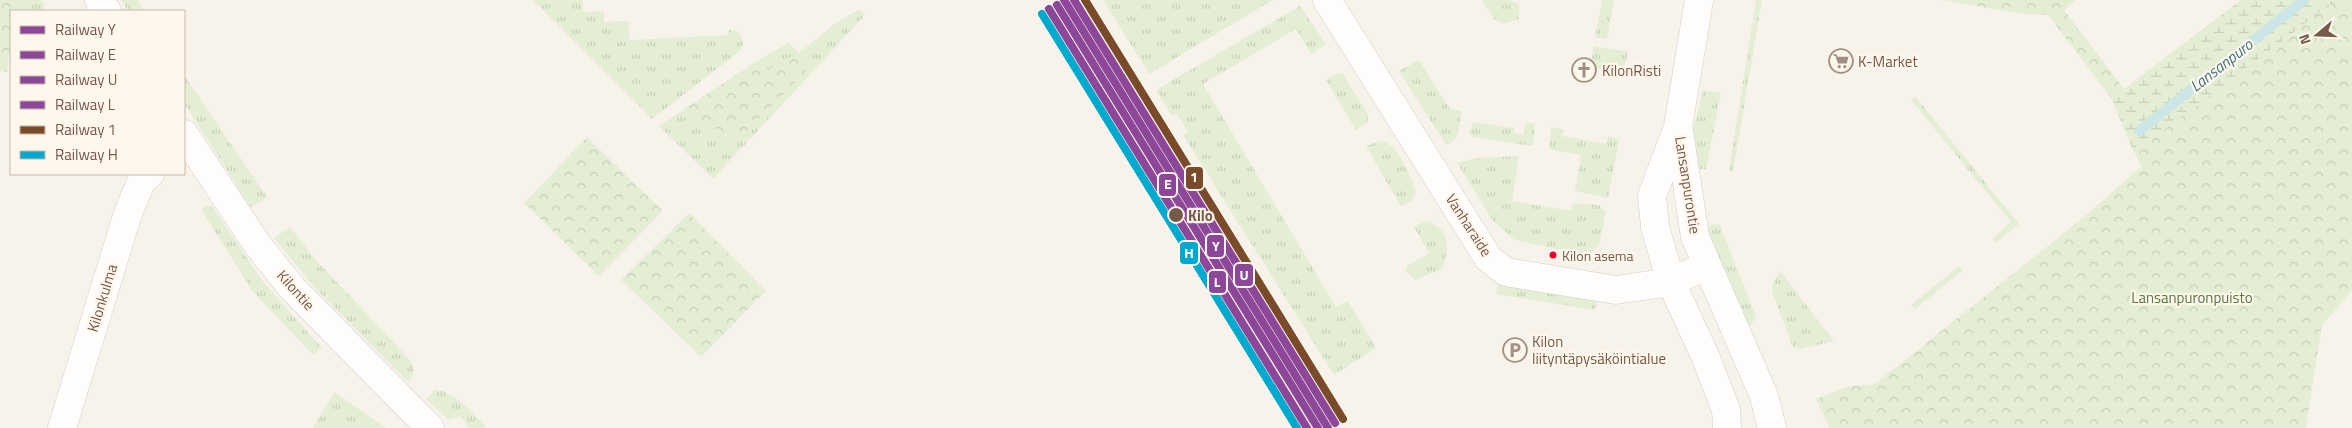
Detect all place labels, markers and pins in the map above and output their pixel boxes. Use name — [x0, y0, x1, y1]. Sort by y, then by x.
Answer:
supermarket icon: K-Market — [1828, 48, 1854, 74]
place label: K-Market — [1858, 50, 1918, 73]
church icon: KilonRisti — [1571, 57, 1597, 83]
place label: KilonRisti — [1602, 59, 1661, 82]
place label: Kilo — [1188, 204, 1213, 227]
marker: Kilo — [1167, 206, 1185, 224]
place label: Kilon asema — [1562, 245, 1634, 266]
marker: Kilon asema — [1548, 250, 1558, 260]
place label: Kilon liityntäpysäköintialue — [1532, 330, 1666, 370]
parking icon: Kilon liityntäpysäköintialue — [1502, 337, 1528, 363]

